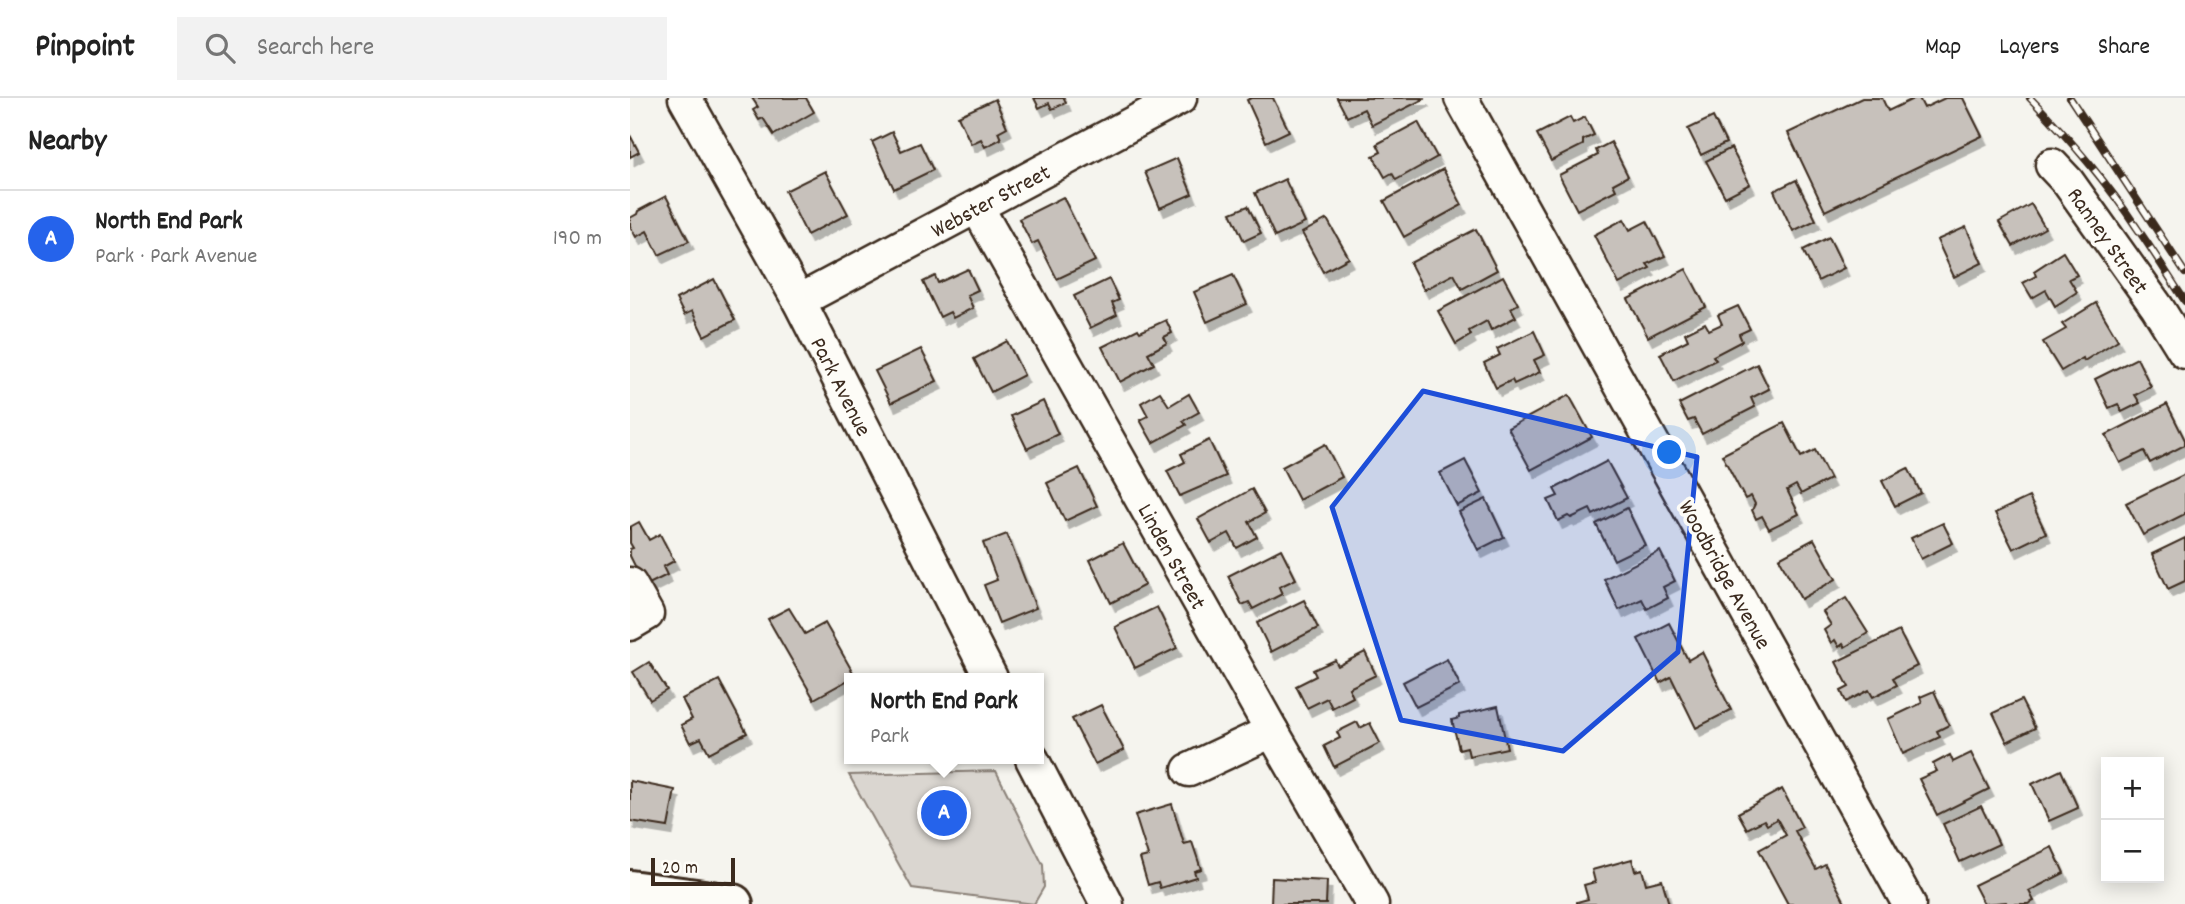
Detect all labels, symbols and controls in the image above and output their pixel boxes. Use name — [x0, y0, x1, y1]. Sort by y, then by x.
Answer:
search box — [177, 17, 667, 80]
text: Pinpoint — [35, 25, 135, 72]
icon: search — [201, 29, 239, 67]
text: Search here — [257, 30, 374, 67]
text: Map — [1925, 31, 1961, 65]
text: Layers — [1999, 31, 2060, 65]
text: Share — [2098, 31, 2150, 65]
text: Nearby — [28, 122, 106, 165]
street label: Webster Street — [926, 158, 1057, 248]
street label: Ranney Street — [2057, 182, 2155, 302]
text: North End Park — [95, 204, 243, 241]
text: A — [45, 223, 57, 256]
text: 190 m — [553, 223, 602, 256]
text: Park · Park Avenue — [95, 241, 257, 274]
street label: Park Avenue — [800, 332, 878, 443]
your location — [1652, 435, 1686, 469]
street label: Woodbridge Avenue — [1668, 495, 1778, 656]
street label: Linden Street — [1127, 499, 1213, 617]
popup — [844, 673, 1044, 764]
text: North End Park — [870, 684, 1018, 721]
text: Park — [870, 721, 909, 754]
map controls — [2101, 757, 2164, 883]
button: + — [2101, 757, 2164, 820]
pin: A — [921, 787, 967, 839]
button: − — [2101, 820, 2164, 883]
scale bar — [651, 855, 735, 887]
text: 20 m — [662, 856, 698, 883]

